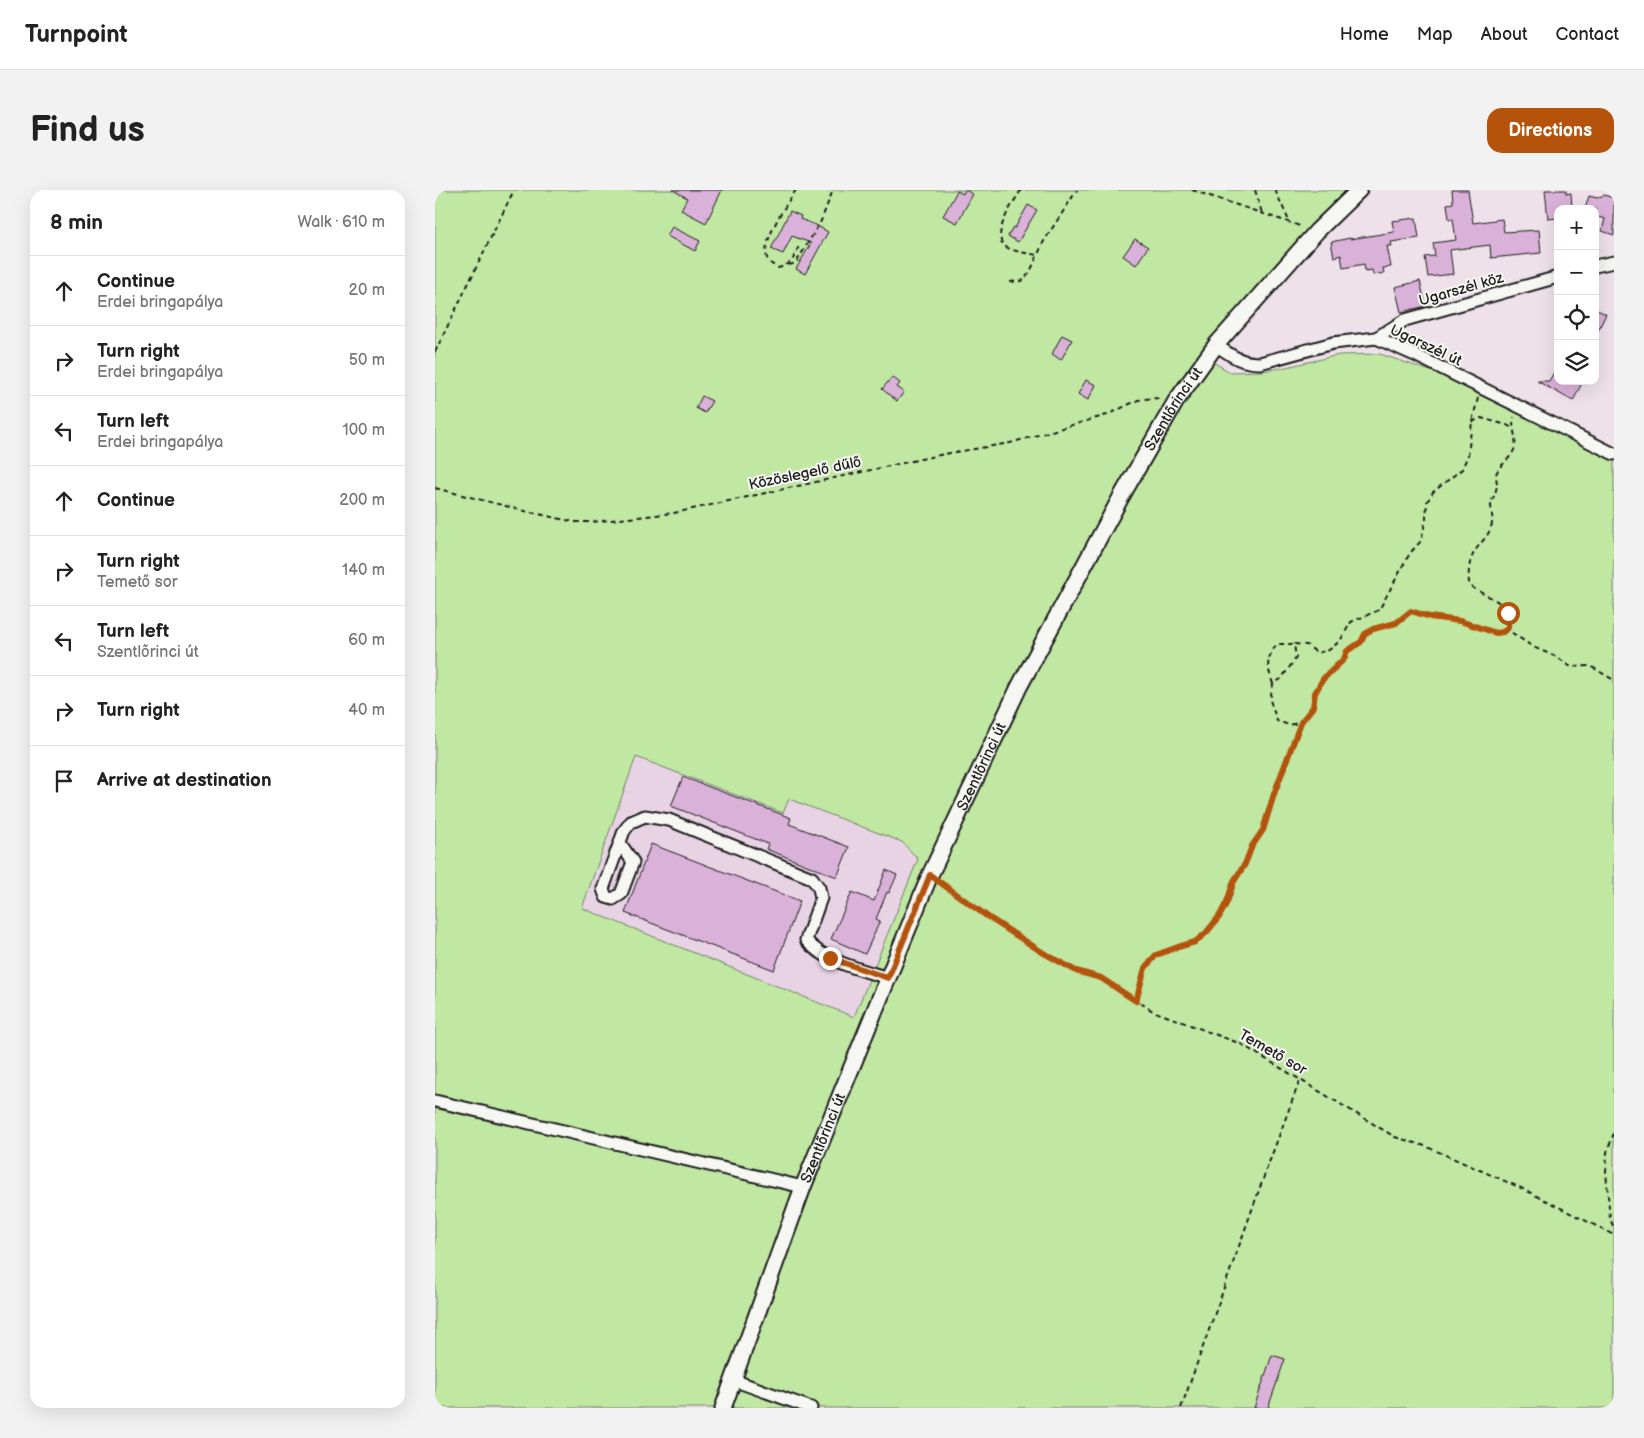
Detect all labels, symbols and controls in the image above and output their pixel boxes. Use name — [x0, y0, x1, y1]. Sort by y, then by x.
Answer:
text: Turnpoint — [25, 20, 128, 49]
text: Home — [1340, 24, 1389, 45]
text: Map — [1417, 24, 1453, 45]
text: About — [1481, 24, 1528, 45]
text: Contact — [1556, 24, 1619, 45]
button: Directions — [1487, 108, 1614, 153]
text: Find us — [30, 109, 145, 152]
map controls — [1554, 205, 1599, 385]
button: + — [1554, 205, 1599, 250]
text: 8 min — [50, 210, 103, 235]
text: Walk · 610 m — [297, 213, 385, 232]
button: − — [1554, 250, 1599, 295]
street label: Ugarszél köz — [1417, 268, 1506, 311]
text: Continue — [97, 270, 175, 293]
icon: ahead — [50, 277, 78, 305]
text: 20 m — [349, 281, 385, 300]
text: Erdei bringapálya — [97, 293, 223, 312]
button: locate — [1554, 295, 1599, 340]
street label: Ugarszél út — [1387, 321, 1465, 371]
text: Turn right — [97, 340, 180, 363]
button: layers — [1554, 340, 1599, 385]
icon: right — [50, 347, 78, 375]
text: 50 m — [349, 351, 385, 370]
text: Erdei bringapálya — [97, 363, 223, 382]
street label: Szentlőrinci út — [1140, 363, 1207, 454]
text: Turn left — [97, 410, 169, 433]
icon: left — [50, 417, 78, 445]
text: 100 m — [342, 421, 385, 440]
text: Erdei bringapálya — [97, 433, 223, 452]
street label: Közöslegelő dűlő — [747, 452, 863, 495]
icon: ahead — [50, 487, 78, 515]
text: Continue — [97, 489, 175, 512]
text: 200 m — [339, 491, 385, 510]
text: Turn right — [97, 550, 180, 573]
icon: right — [50, 557, 78, 585]
text: 140 m — [342, 561, 385, 580]
text: Temető sor — [97, 573, 178, 592]
route start — [1497, 602, 1520, 625]
text: Turn left — [97, 620, 169, 643]
icon: left — [50, 627, 78, 655]
text: 60 m — [348, 631, 385, 650]
text: Szentlőrinci út — [97, 643, 199, 662]
icon: right — [50, 697, 78, 725]
text: Turn right — [97, 699, 180, 722]
text: 40 m — [348, 701, 385, 720]
street label: Szentlőrinci út — [953, 719, 1011, 814]
icon: arrive — [50, 767, 78, 795]
text: Arrive at destination — [97, 769, 272, 792]
route end — [819, 947, 842, 970]
street label: Temető sor — [1235, 1025, 1311, 1080]
street label: Szentlőrinci út — [797, 1090, 850, 1186]

